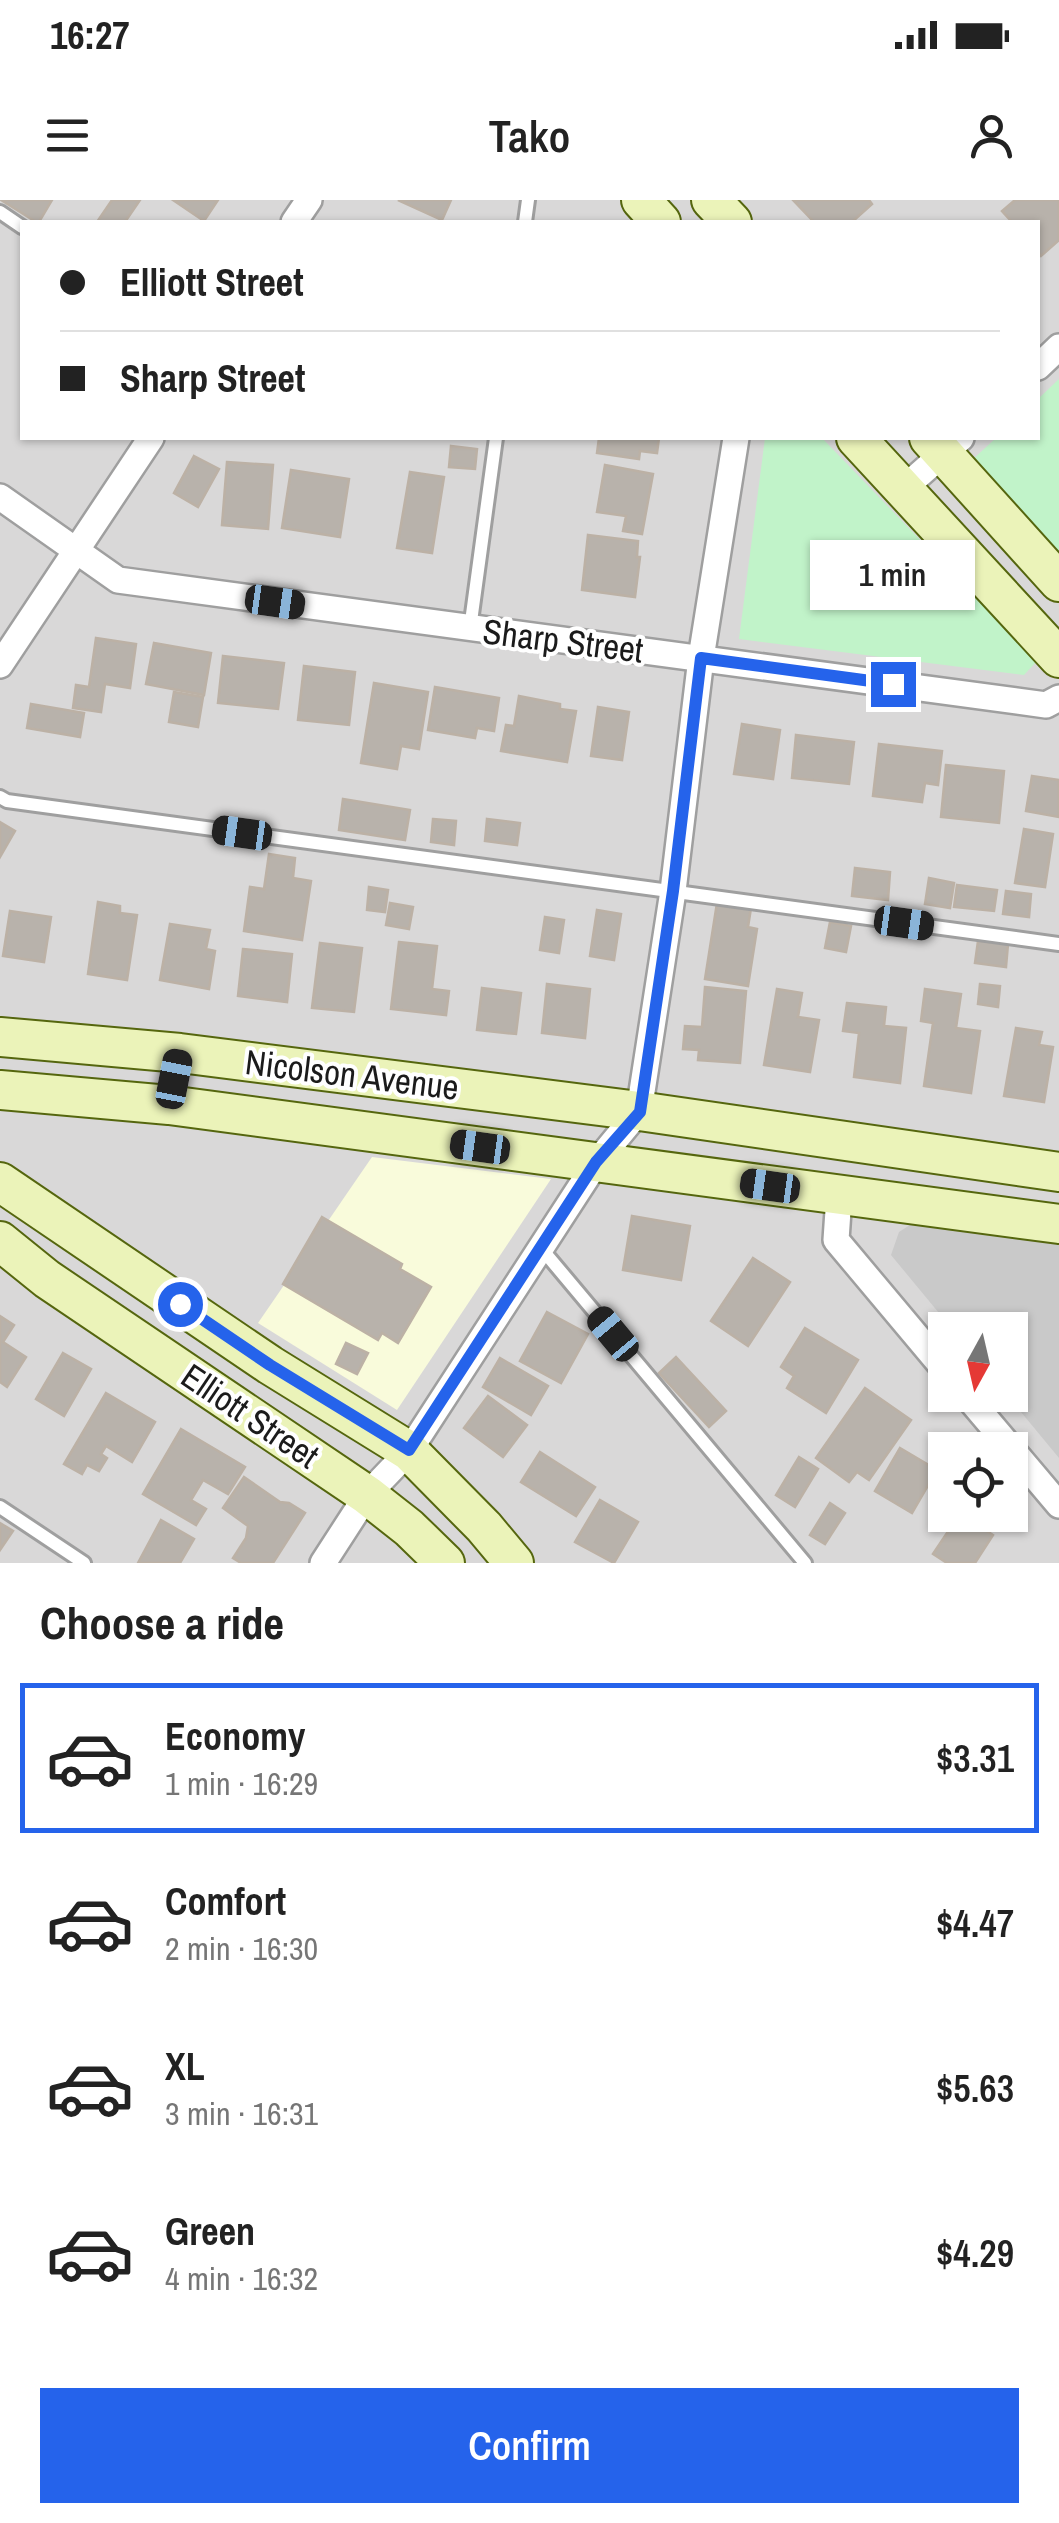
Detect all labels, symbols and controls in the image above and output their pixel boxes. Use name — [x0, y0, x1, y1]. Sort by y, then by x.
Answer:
text: 16:27 — [50, 10, 130, 61]
text: Tako — [489, 105, 570, 166]
icon: menu — [40, 108, 95, 163]
icon: person — [964, 108, 1019, 163]
text: Elliott Street — [120, 257, 304, 308]
text: Sharp Street — [120, 353, 305, 404]
callout: 1 min — [810, 539, 976, 609]
text: 1 min — [859, 553, 926, 596]
car — [243, 583, 307, 621]
street label: Sharp Street — [480, 607, 646, 674]
route end — [871, 662, 916, 707]
car — [210, 814, 274, 852]
car — [872, 904, 936, 942]
street label: Nicolson Avenue — [243, 1038, 462, 1111]
car — [154, 1047, 194, 1111]
car — [448, 1128, 512, 1166]
car — [738, 1167, 802, 1205]
route start — [158, 1282, 203, 1327]
car — [582, 1301, 644, 1367]
north arrow — [928, 1312, 1028, 1412]
map controls — [928, 1312, 1028, 1532]
street label: Elliott Street — [172, 1352, 328, 1479]
button: locate — [928, 1432, 1028, 1532]
text: Choose a ride — [40, 1592, 284, 1653]
text: Economy — [165, 1711, 305, 1762]
icon: car — [45, 1713, 135, 1803]
text: $3.31 — [936, 1733, 1014, 1784]
text: 1 min · 16:29 — [165, 1762, 318, 1805]
text: Comfort — [165, 1876, 286, 1927]
icon: car — [45, 1878, 135, 1968]
text: $4.47 — [936, 1898, 1014, 1949]
text: 2 min · 16:30 — [165, 1927, 318, 1970]
text: XL — [165, 2041, 205, 2092]
icon: car — [45, 2043, 135, 2133]
text: $5.63 — [936, 2063, 1014, 2114]
text: 3 min · 16:31 — [165, 2092, 318, 2135]
text: Green — [165, 2206, 255, 2257]
icon: car — [45, 2208, 135, 2298]
text: $4.29 — [936, 2228, 1014, 2279]
text: 4 min · 16:32 — [165, 2257, 318, 2300]
button: Confirm — [40, 2388, 1019, 2503]

